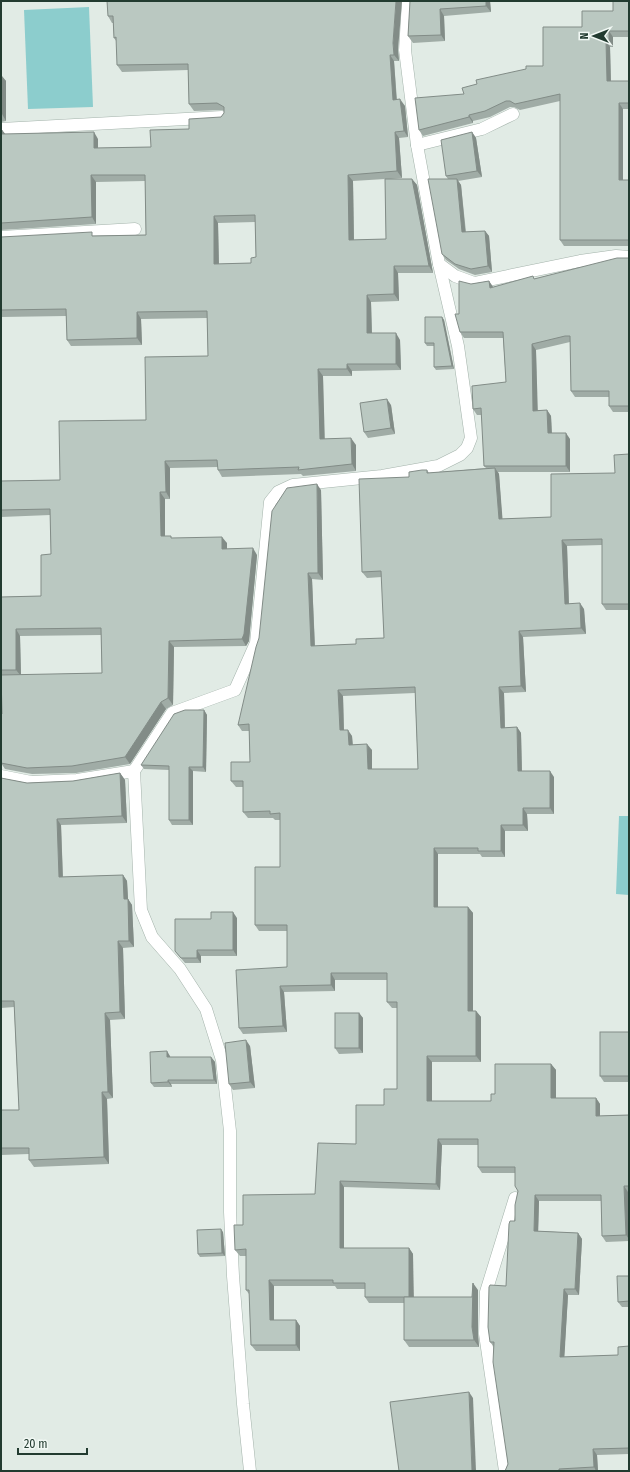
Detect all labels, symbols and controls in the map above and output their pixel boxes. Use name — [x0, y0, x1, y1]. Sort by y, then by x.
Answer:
north arrow — [574, 16, 614, 56]
text: N — [578, 33, 591, 39]
scale bar — [18, 1430, 87, 1456]
text: 20 m — [24, 1437, 48, 1451]

